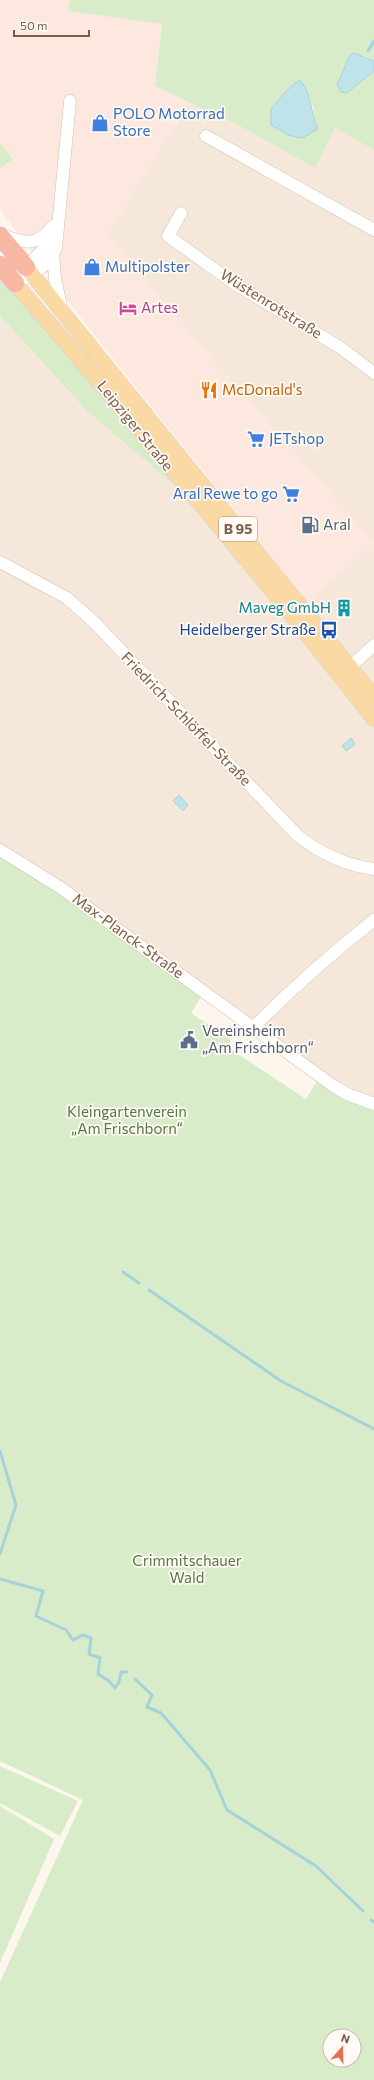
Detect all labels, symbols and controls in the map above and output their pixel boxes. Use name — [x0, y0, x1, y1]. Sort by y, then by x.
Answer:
scale bar — [14, 12, 89, 38]
text: 50 m — [20, 18, 48, 32]
place label: POLO Motorrad Store — [113, 104, 225, 139]
shop icon: POLO Motorrad Store — [90, 113, 110, 133]
shop icon: Multipolster — [82, 257, 102, 277]
place label: Multipolster — [105, 257, 190, 275]
street label: Wüstenrotstraße — [217, 265, 326, 342]
hotel icon: Artes — [118, 298, 138, 318]
place label: Artes — [141, 298, 178, 316]
street label: Leipziger Straße — [94, 377, 178, 474]
restaurant icon: McDonald's — [199, 380, 219, 400]
place label: McDonald's — [222, 380, 303, 398]
supermarket icon: JETshop — [246, 429, 266, 449]
place label: JETshop — [269, 429, 324, 447]
place label: Aral Rewe to go — [173, 484, 278, 502]
supermarket icon: Aral Rewe to go — [281, 484, 301, 504]
fuel station icon: Aral — [300, 515, 320, 535]
place label: Aral — [323, 515, 351, 533]
road number: B 95 — [219, 517, 257, 541]
place label: Maveg GmbH — [239, 598, 331, 616]
building icon: Maveg GmbH — [334, 598, 354, 618]
place label: Heidelberger Straße — [180, 620, 316, 638]
bus stop icon: Heidelberger Straße — [319, 620, 339, 640]
street label: Friedrich-Schlöffel-Straße — [118, 648, 255, 789]
street label: Max-Planck-Straße — [70, 889, 188, 982]
place label: Vereinsheim „Am Frischborn“ — [202, 1021, 314, 1056]
public building icon: Vereinsheim „Am Frischborn“ — [179, 1030, 199, 1050]
park label: Kleingartenverein „Am Frischborn“ — [67, 1102, 187, 1137]
park label: Crimmitschauer Wald — [132, 1551, 242, 1586]
north arrow — [322, 2028, 362, 2068]
text: N — [339, 2031, 352, 2046]

